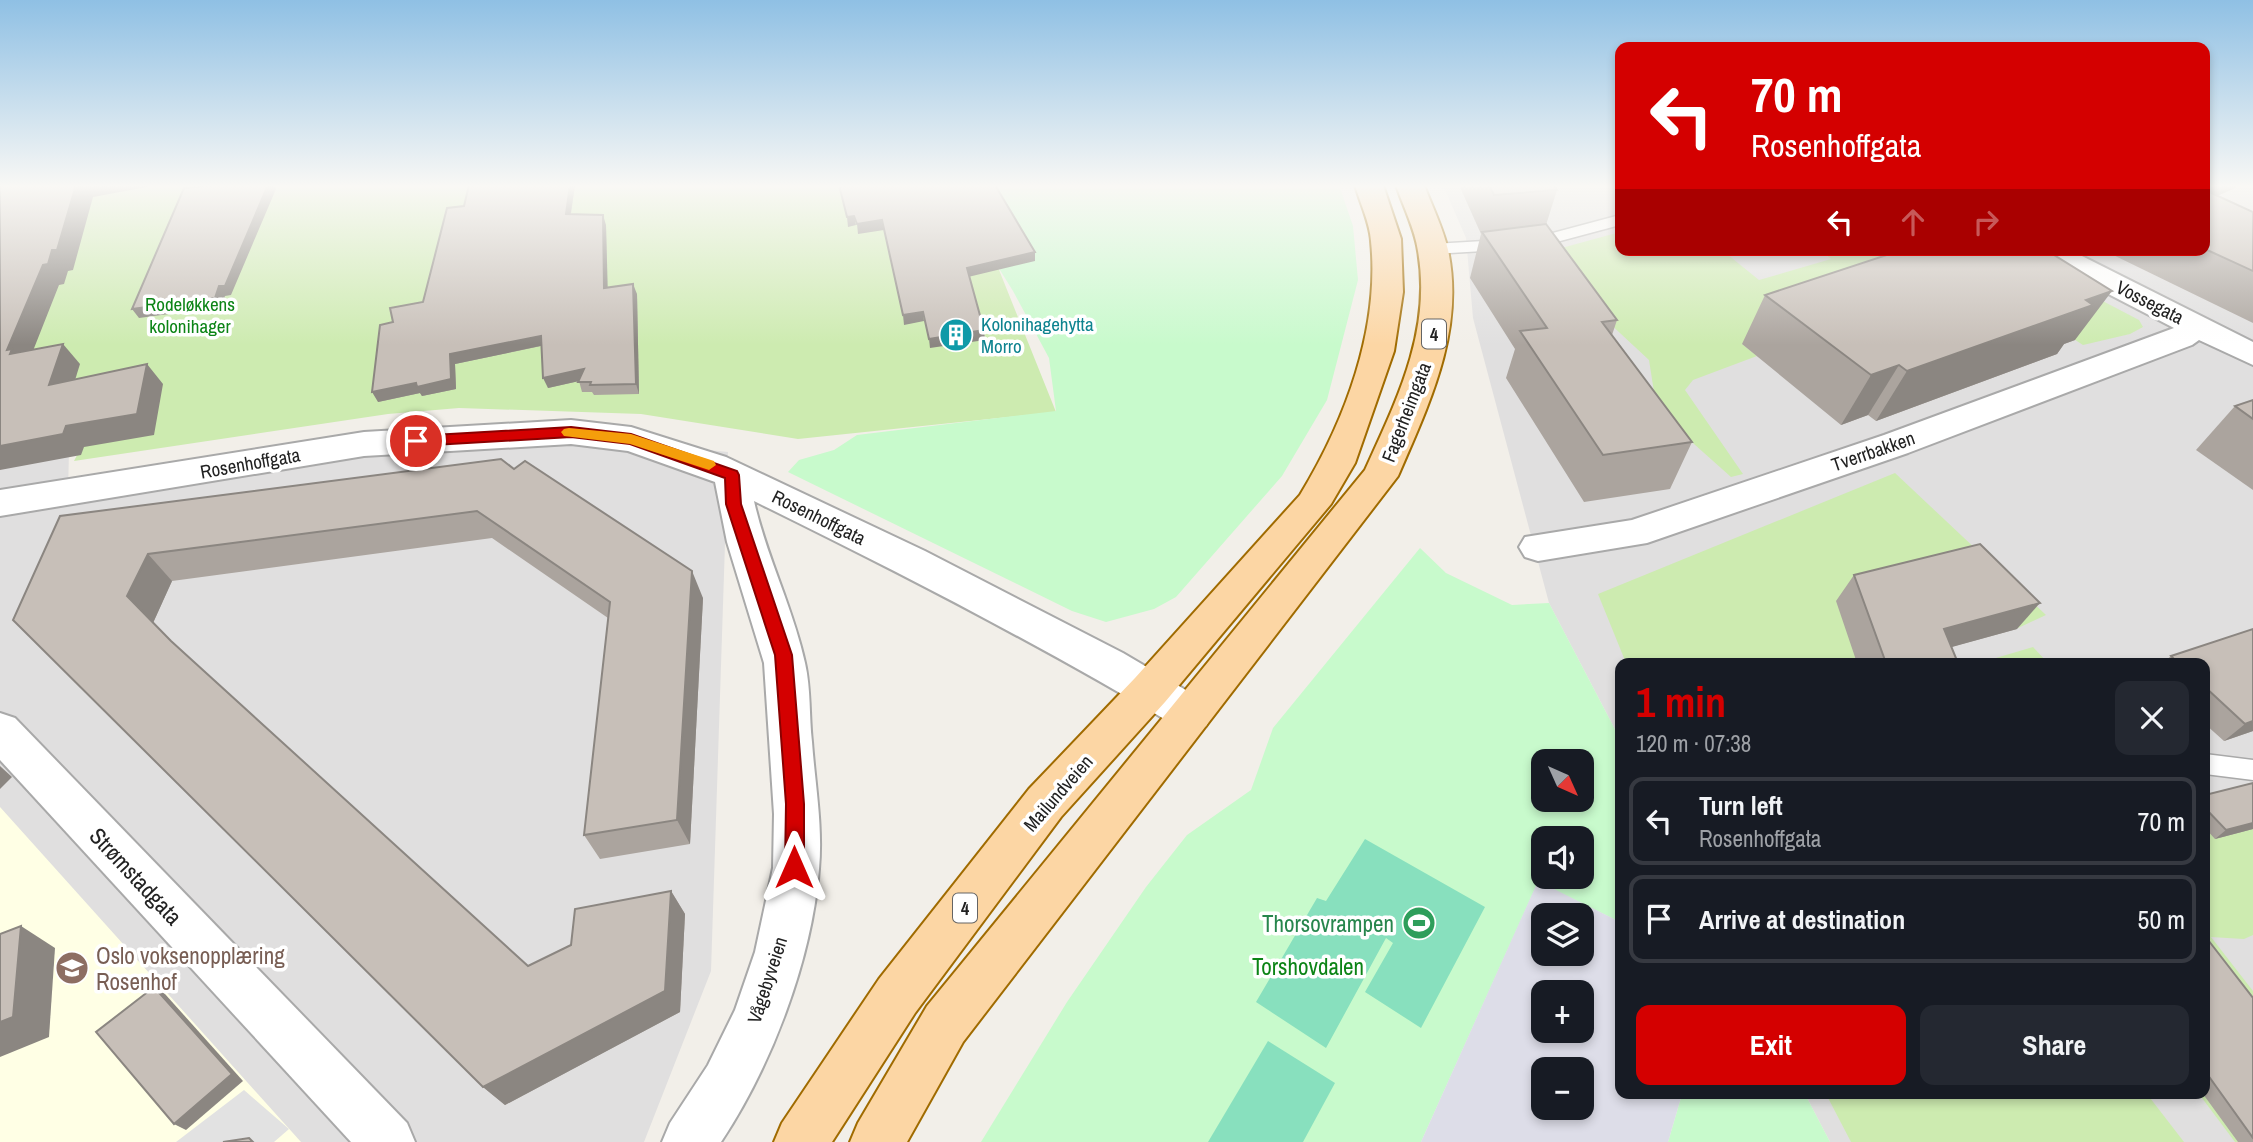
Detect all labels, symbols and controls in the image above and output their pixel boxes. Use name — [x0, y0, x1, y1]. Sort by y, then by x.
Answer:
text: 70 m — [1751, 61, 1843, 127]
icon: left — [1636, 70, 1727, 161]
text: Rosenhoffgata — [1751, 124, 1921, 167]
icon: left — [1821, 203, 1859, 241]
icon: ahead — [1894, 203, 1932, 241]
icon: right — [1967, 203, 2005, 241]
street label: Vossegata — [2112, 274, 2189, 330]
park label: Rodeløkkens kolonihager — [145, 291, 235, 339]
place label: Kolonihagehytta Morro — [981, 311, 1094, 359]
building icon: Kolonihagehytta Morro — [937, 316, 975, 354]
road number: 4 — [1422, 320, 1446, 348]
street label: Fagerheimgata — [1375, 358, 1437, 466]
pin — [386, 411, 446, 471]
icon: arrive — [397, 422, 435, 460]
street label: Tverrbakken — [1828, 425, 1918, 477]
street label: Rosenhoffgata — [198, 441, 302, 485]
street label: Rosenhoffgata — [768, 483, 870, 551]
text: 1 min — [1636, 674, 1726, 730]
button: close — [2115, 681, 2189, 755]
text: 120 m · 07:38 — [1636, 728, 1751, 759]
street label: Mailundveien — [1018, 749, 1098, 837]
north arrow — [1531, 749, 1594, 812]
map controls — [1531, 749, 1594, 1120]
text: Turn left — [1699, 788, 1783, 823]
icon: left — [1640, 802, 1678, 840]
text: 70 m — [2138, 804, 2185, 839]
street label: Strømstadgata — [83, 821, 190, 932]
text: Rosenhoffgata — [1699, 823, 1821, 854]
button: sound — [1531, 826, 1594, 889]
position arrow — [757, 830, 831, 904]
road number: 4 — [953, 894, 977, 923]
icon: arrive — [1640, 900, 1678, 938]
text: Arrive at destination — [1699, 902, 1905, 937]
text: 50 m — [2138, 902, 2185, 937]
button: layers — [1531, 903, 1594, 966]
sports icon: Thorsovrampen — [1400, 904, 1438, 942]
place label: Thorsovrampen — [1262, 908, 1394, 939]
street label: Vågebyveien — [741, 933, 793, 1027]
place label: Oslo voksenopplæring Rosenhof — [96, 940, 285, 997]
school or university icon: Oslo voksenopplæring Rosenhof — [53, 949, 91, 987]
park label: Torshovdalen — [1252, 951, 1364, 982]
button: + — [1531, 980, 1594, 1043]
button: Exit — [1636, 1005, 1906, 1085]
button: Share — [1920, 1005, 2189, 1085]
button: − — [1531, 1057, 1594, 1120]

